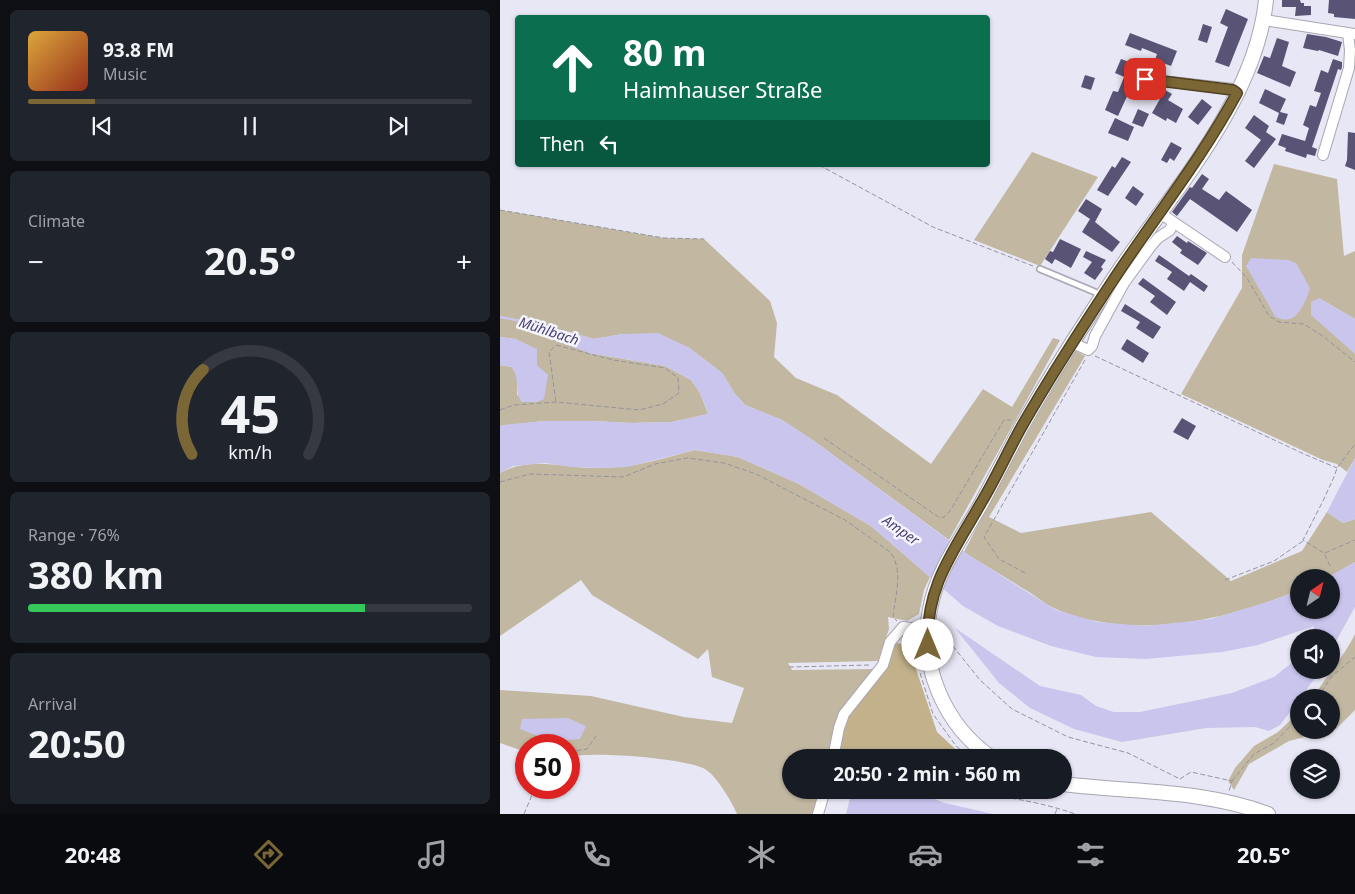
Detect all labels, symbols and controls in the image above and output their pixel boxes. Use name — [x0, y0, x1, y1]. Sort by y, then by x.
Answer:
text: 80 m — [623, 29, 706, 76]
icon: ahead — [540, 35, 605, 100]
text: 93.8 FM — [103, 37, 174, 63]
pin — [1124, 58, 1166, 100]
text: Music — [103, 63, 147, 85]
icon: arrive — [1131, 65, 1159, 93]
text: Haimhauser Straße — [623, 74, 822, 104]
icon: previous — [88, 112, 116, 140]
icon: pause — [236, 112, 264, 140]
icon: next — [384, 112, 412, 140]
icon: left — [595, 130, 623, 158]
text: Then — [540, 131, 585, 157]
text: Climate — [28, 210, 85, 232]
text: 20.5° — [204, 234, 296, 286]
text: − — [28, 242, 44, 280]
text: + — [456, 242, 472, 280]
water label: Mühlbach — [517, 312, 582, 349]
text: 45 — [220, 377, 280, 448]
text: km/h — [228, 440, 272, 464]
water label: Amper — [878, 510, 924, 549]
text: Range · 76% — [28, 524, 120, 546]
text: 380 km — [28, 548, 164, 600]
north arrow — [1290, 569, 1340, 619]
map controls — [1290, 569, 1340, 799]
position arrow — [901, 618, 953, 670]
button: sound — [1290, 629, 1340, 679]
button: search — [1290, 689, 1340, 739]
text: Arrival — [28, 693, 77, 715]
text: 20:50 — [28, 717, 126, 769]
speed limit sign: 50 — [515, 734, 580, 799]
button: layers — [1290, 749, 1340, 799]
text: 20:50 · 2 min · 560 m — [833, 761, 1021, 787]
icon: directions — [251, 837, 286, 872]
icon: music — [415, 837, 450, 872]
icon: phone — [579, 837, 614, 872]
icon: climate — [744, 837, 779, 872]
icon: car — [908, 837, 943, 872]
icon: filters — [1073, 837, 1108, 872]
text: 20:48 — [65, 839, 121, 869]
text: 20.5° — [1237, 839, 1290, 869]

